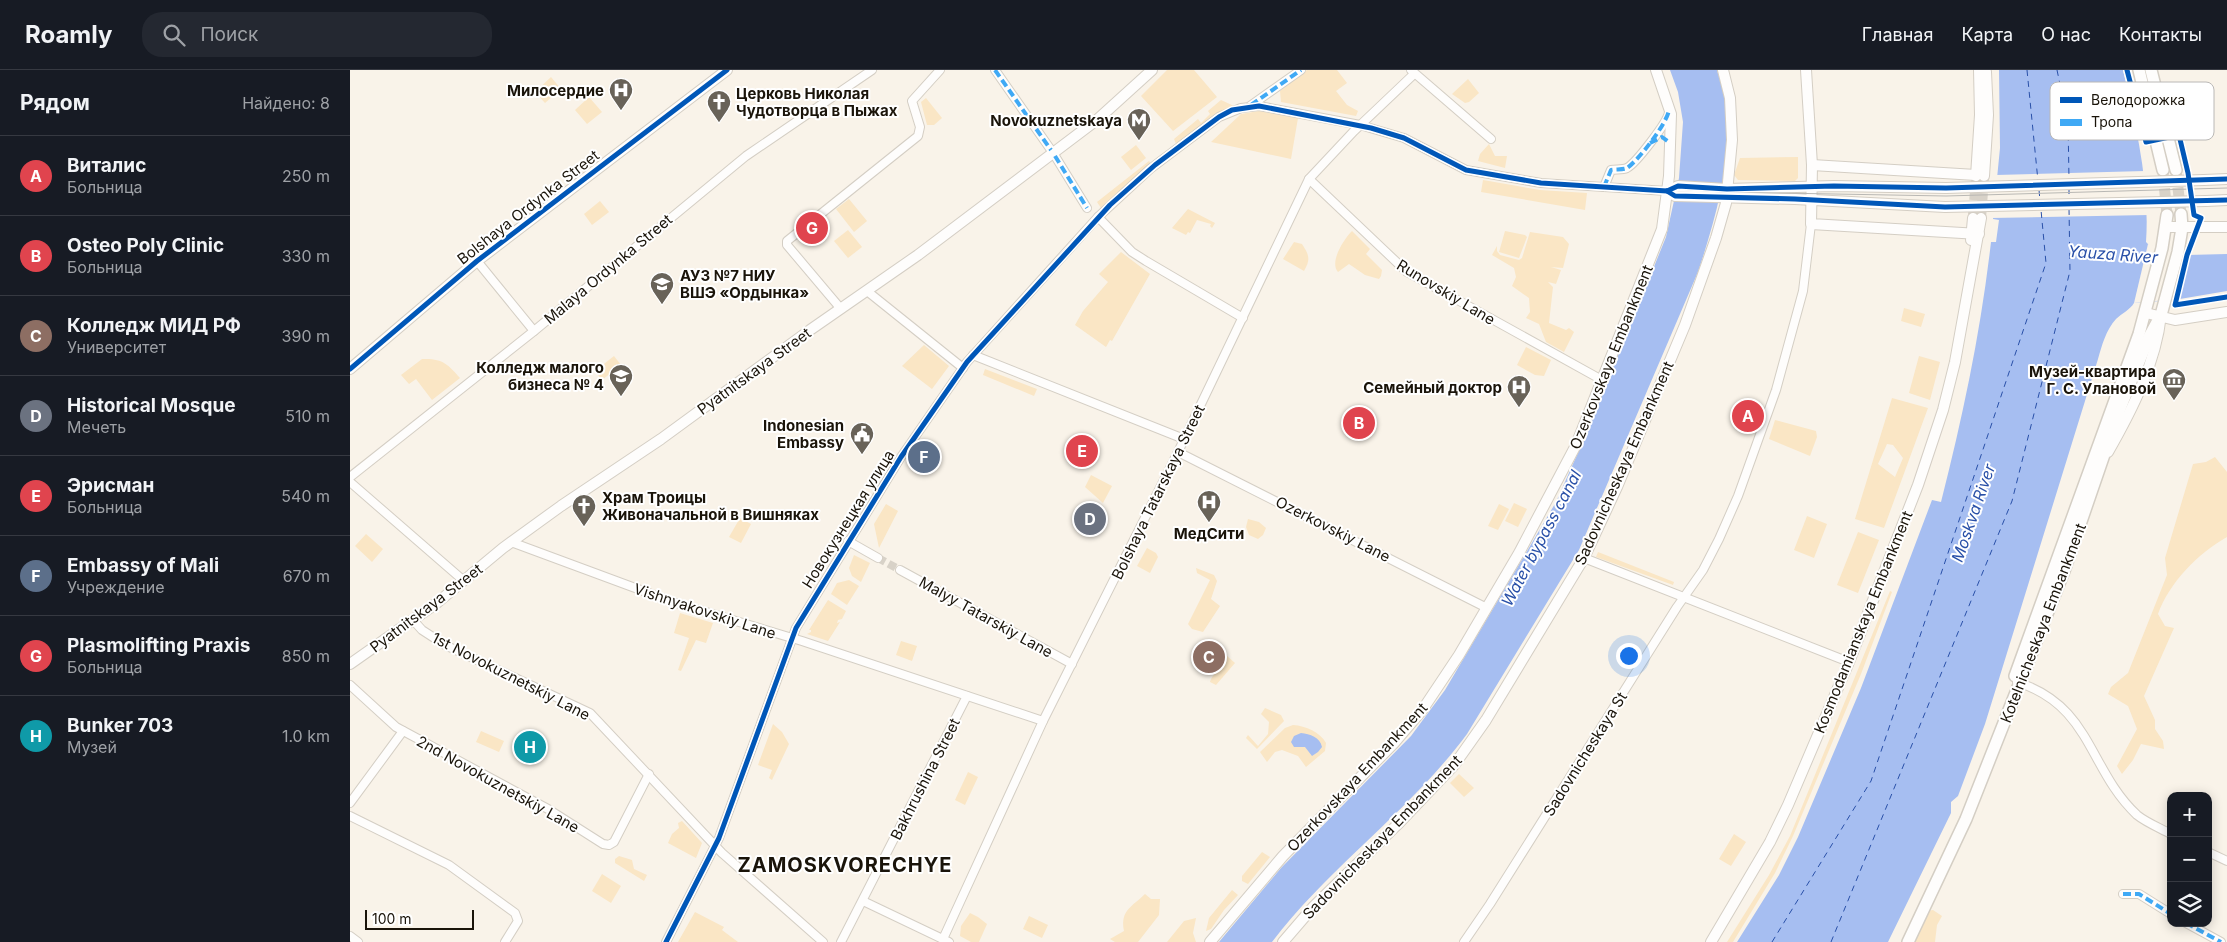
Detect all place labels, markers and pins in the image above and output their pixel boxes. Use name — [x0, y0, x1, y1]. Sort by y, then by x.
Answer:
hospital icon: Милосердие — [608, 77, 634, 111]
place label: Милосердие — [507, 81, 604, 100]
place label: Церковь Николая Чудотворца в Пыжах — [736, 84, 898, 120]
church icon: Церковь Николая Чудотворца в Пыжах — [706, 89, 732, 123]
metro station icon: Novokuznetskaya — [1126, 107, 1152, 141]
place label: Novokuznetskaya — [990, 111, 1122, 130]
pin: G — [796, 209, 828, 247]
place label: АУЗ №7 НИУ ВШЭ «Ордынка» — [680, 266, 809, 302]
school or university icon: АУЗ №7 НИУ ВШЭ «Ордынка» — [649, 271, 675, 305]
place label: Колледж малого бизнеса № 4 — [476, 358, 604, 394]
place label: Музей-квартира Г. С. Улановой — [2029, 362, 2156, 398]
school or university icon: Колледж малого бизнеса № 4 — [608, 363, 634, 397]
museum icon: Музей-квартира Г. С. Улановой — [2161, 367, 2187, 401]
hospital icon: Семейный доктор — [1506, 374, 1532, 408]
place label: Семейный доктор — [1363, 378, 1502, 397]
pin: A — [1732, 397, 1764, 435]
pin: B — [1343, 404, 1375, 442]
place label: Indonesian Embassy — [763, 416, 844, 452]
public building icon: Indonesian Embassy — [849, 421, 875, 455]
pin: E — [1066, 432, 1098, 470]
pin: F — [908, 438, 940, 476]
place label: Храм Троицы Живоначальной в Вишняках — [602, 488, 819, 524]
hospital icon: МедСити — [1196, 489, 1222, 523]
church icon: Храм Троицы Живоначальной в Вишняках — [571, 493, 597, 527]
pin: D — [1074, 500, 1106, 538]
place label: МедСити — [1174, 524, 1244, 543]
pin: C — [1193, 638, 1225, 676]
pin: H — [514, 728, 546, 766]

